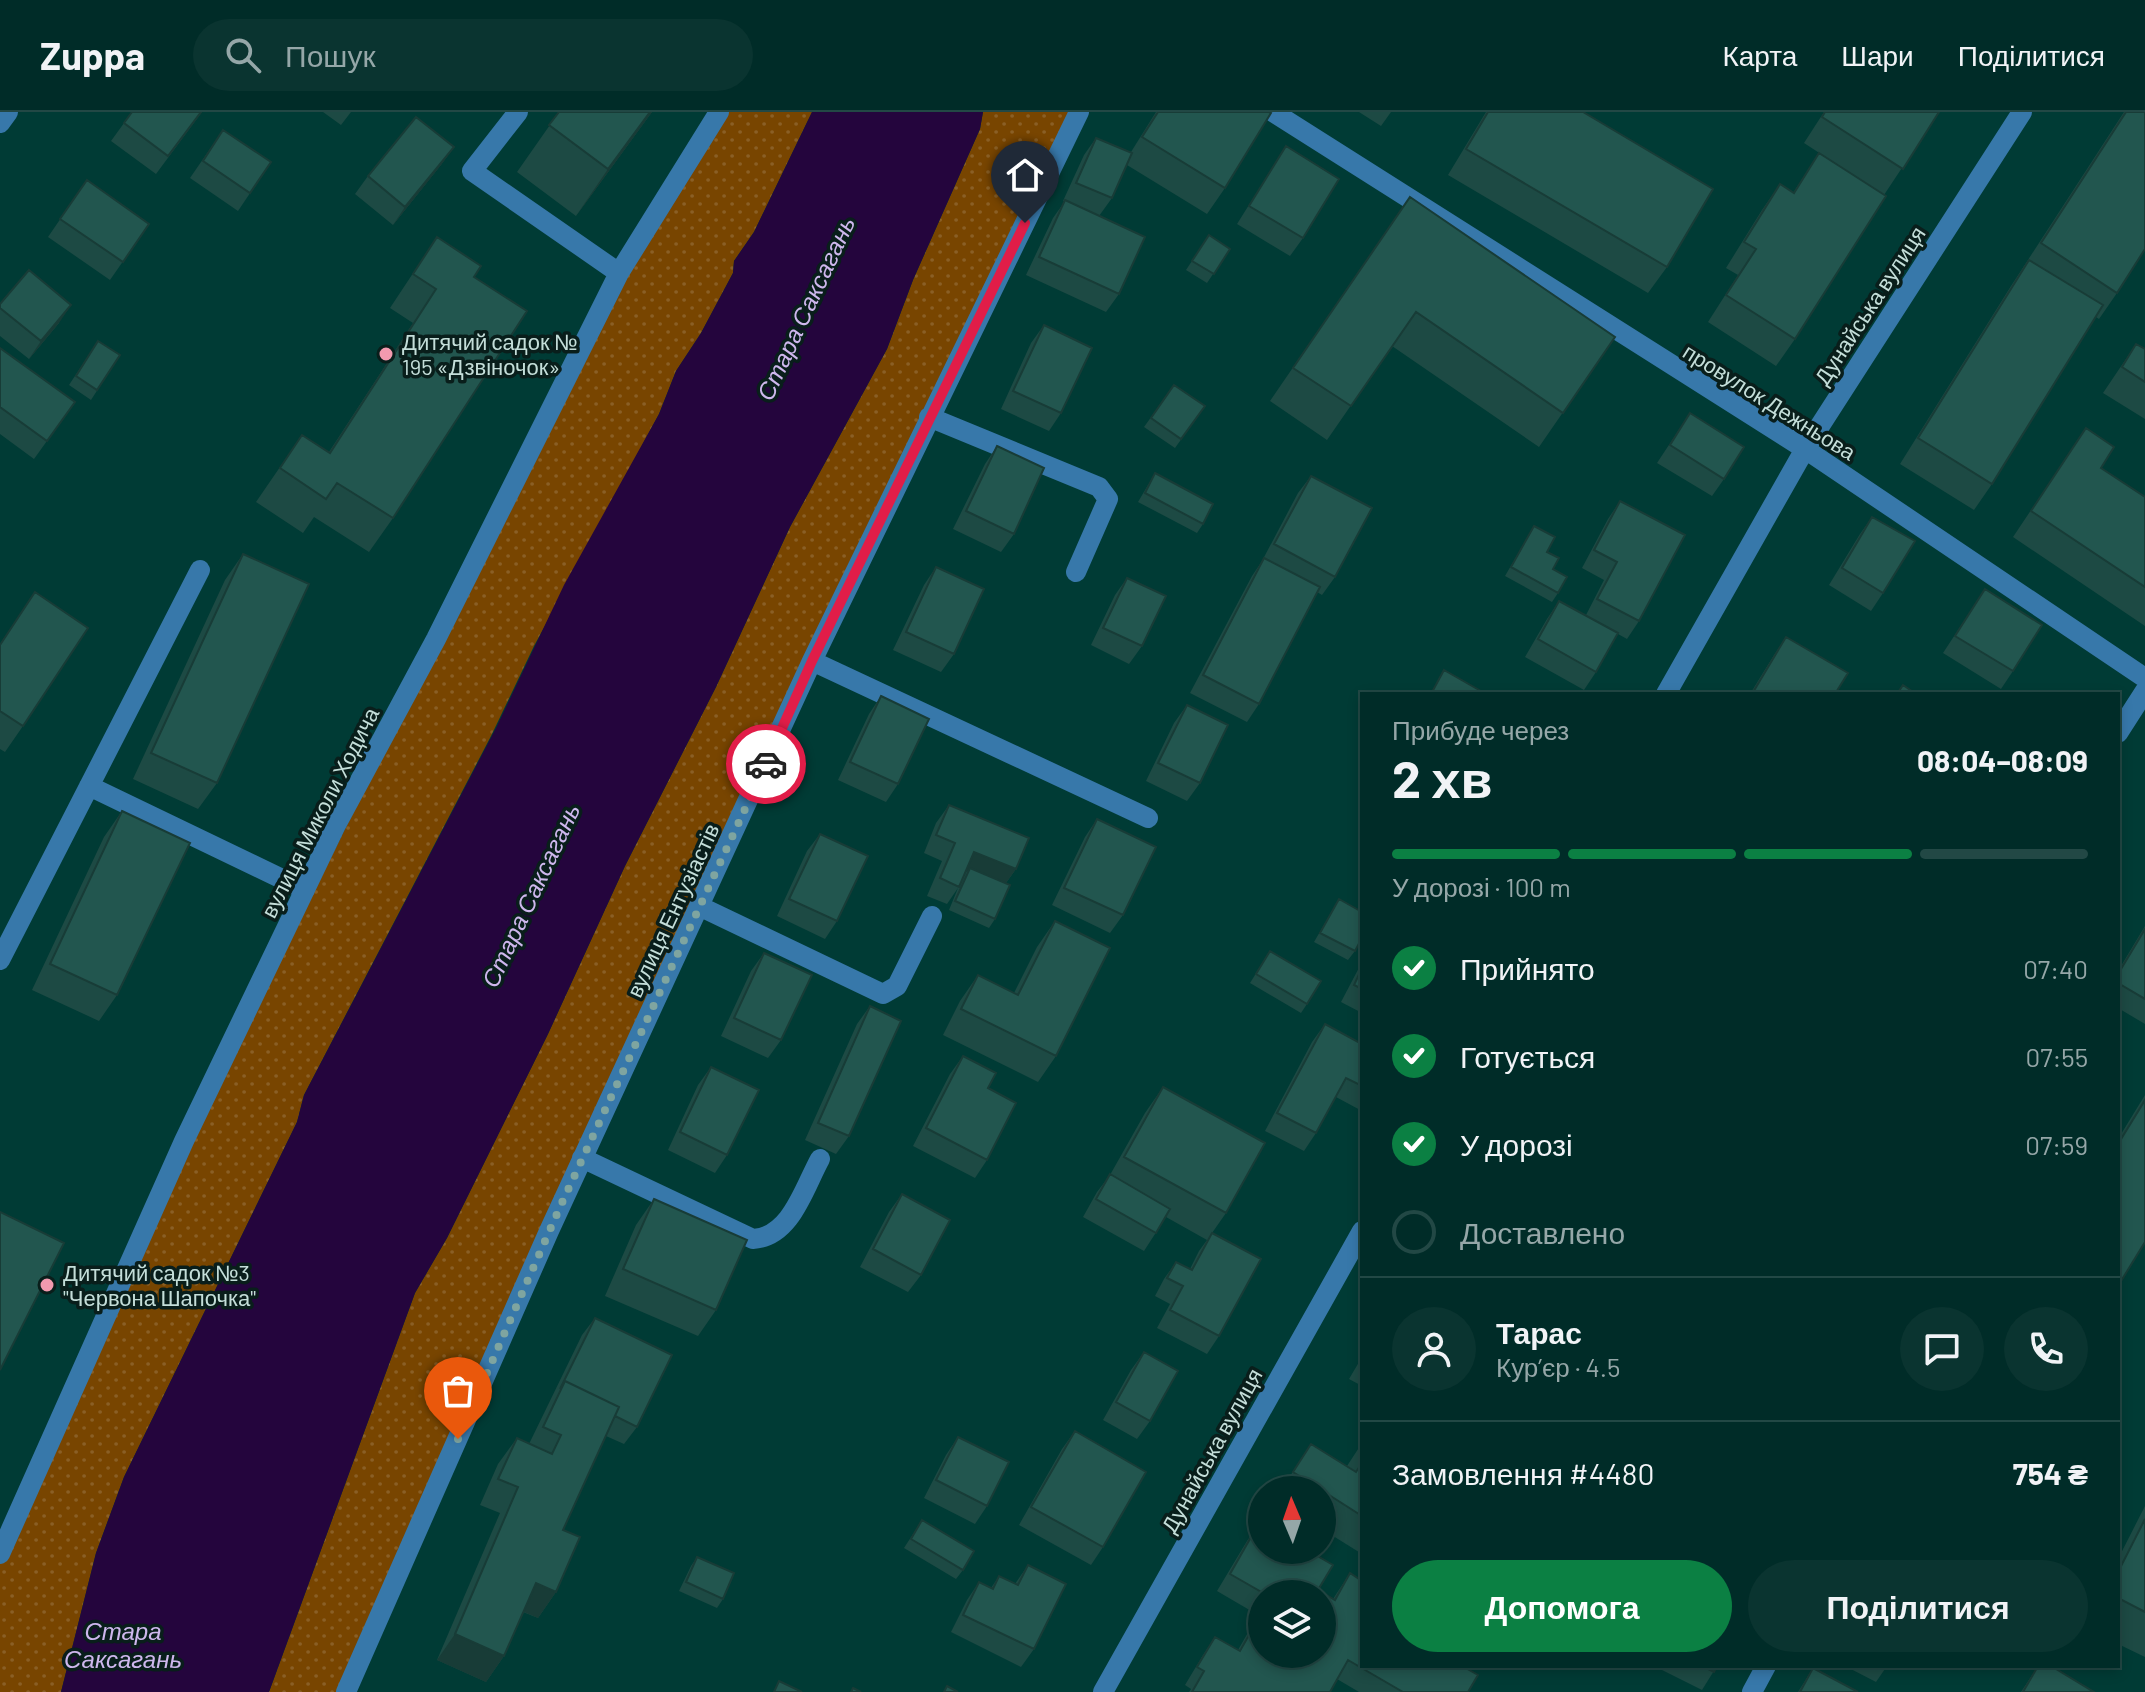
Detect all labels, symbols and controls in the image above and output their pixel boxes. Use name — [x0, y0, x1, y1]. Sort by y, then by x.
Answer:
search box — [193, 19, 753, 91]
text: Zuppa — [40, 32, 145, 78]
icon: search — [221, 33, 265, 77]
text: Пошук — [285, 37, 376, 73]
text: Карта — [1722, 38, 1797, 72]
text: Шари — [1841, 38, 1914, 72]
text: Поділитися — [1958, 38, 2105, 72]
pin — [991, 141, 1059, 223]
icon: home — [1003, 153, 1047, 197]
water label: Стара Саксагань — [750, 211, 860, 405]
street label: Дунайська вулиця — [1808, 221, 1931, 390]
place label: Дитячий садок № 195 «Дзвіночок» — [402, 328, 578, 380]
street label: провулок Дежньова — [1678, 337, 1862, 466]
marker: Дитячий садок № 195 «Дзвіночок» — [377, 345, 395, 363]
street label: вулиця Миколи Ходича — [255, 702, 385, 922]
text: Прибуде через — [1392, 714, 1569, 745]
courier — [726, 724, 806, 804]
icon: car — [744, 742, 788, 786]
text: 08:04–08:09 — [1917, 742, 2088, 778]
text: 2 хв — [1392, 746, 1492, 808]
water label: Стара Саксагань — [475, 798, 585, 992]
street label: вулиця Ентузіастів — [620, 819, 725, 1001]
text: У дорозі · 100 m — [1392, 871, 1571, 902]
icon: check — [1392, 946, 1436, 990]
text: Прийнято — [1460, 950, 1595, 986]
text: 07:40 — [2023, 953, 2088, 984]
icon: check — [1392, 1034, 1436, 1078]
text: Готується — [1460, 1038, 1595, 1074]
text: 07:55 — [2025, 1041, 2088, 1072]
icon: check — [1392, 1122, 1436, 1166]
text: У дорозі — [1460, 1126, 1573, 1162]
text: 07:59 — [2025, 1129, 2088, 1160]
text: Доставлено — [1460, 1214, 1625, 1250]
place label: Дитячий садок №3 "Червона Шапочка" — [63, 1259, 256, 1311]
marker: Дитячий садок №3 "Червона Шапочка" — [38, 1276, 56, 1294]
button: person — [1392, 1307, 1476, 1391]
button: chat — [1900, 1307, 1984, 1391]
button: phone — [2004, 1307, 2088, 1391]
text: Тарас — [1496, 1314, 1582, 1350]
text: Кур’єр · 4.5 — [1496, 1351, 1620, 1382]
pin — [424, 1357, 492, 1439]
street label: Дунайська вулиця — [1155, 1363, 1268, 1537]
icon: bag — [436, 1369, 480, 1413]
text: Замовлення #4480 — [1392, 1455, 1654, 1491]
text: 754 ₴ — [2013, 1455, 2088, 1491]
north arrow — [1248, 1476, 1336, 1564]
map controls — [1248, 1476, 1336, 1668]
button: Допомога — [1392, 1560, 1732, 1652]
button: Поділитися — [1748, 1560, 2088, 1652]
button: layers — [1248, 1580, 1336, 1668]
water label: Стара Саксагань — [64, 1616, 182, 1673]

